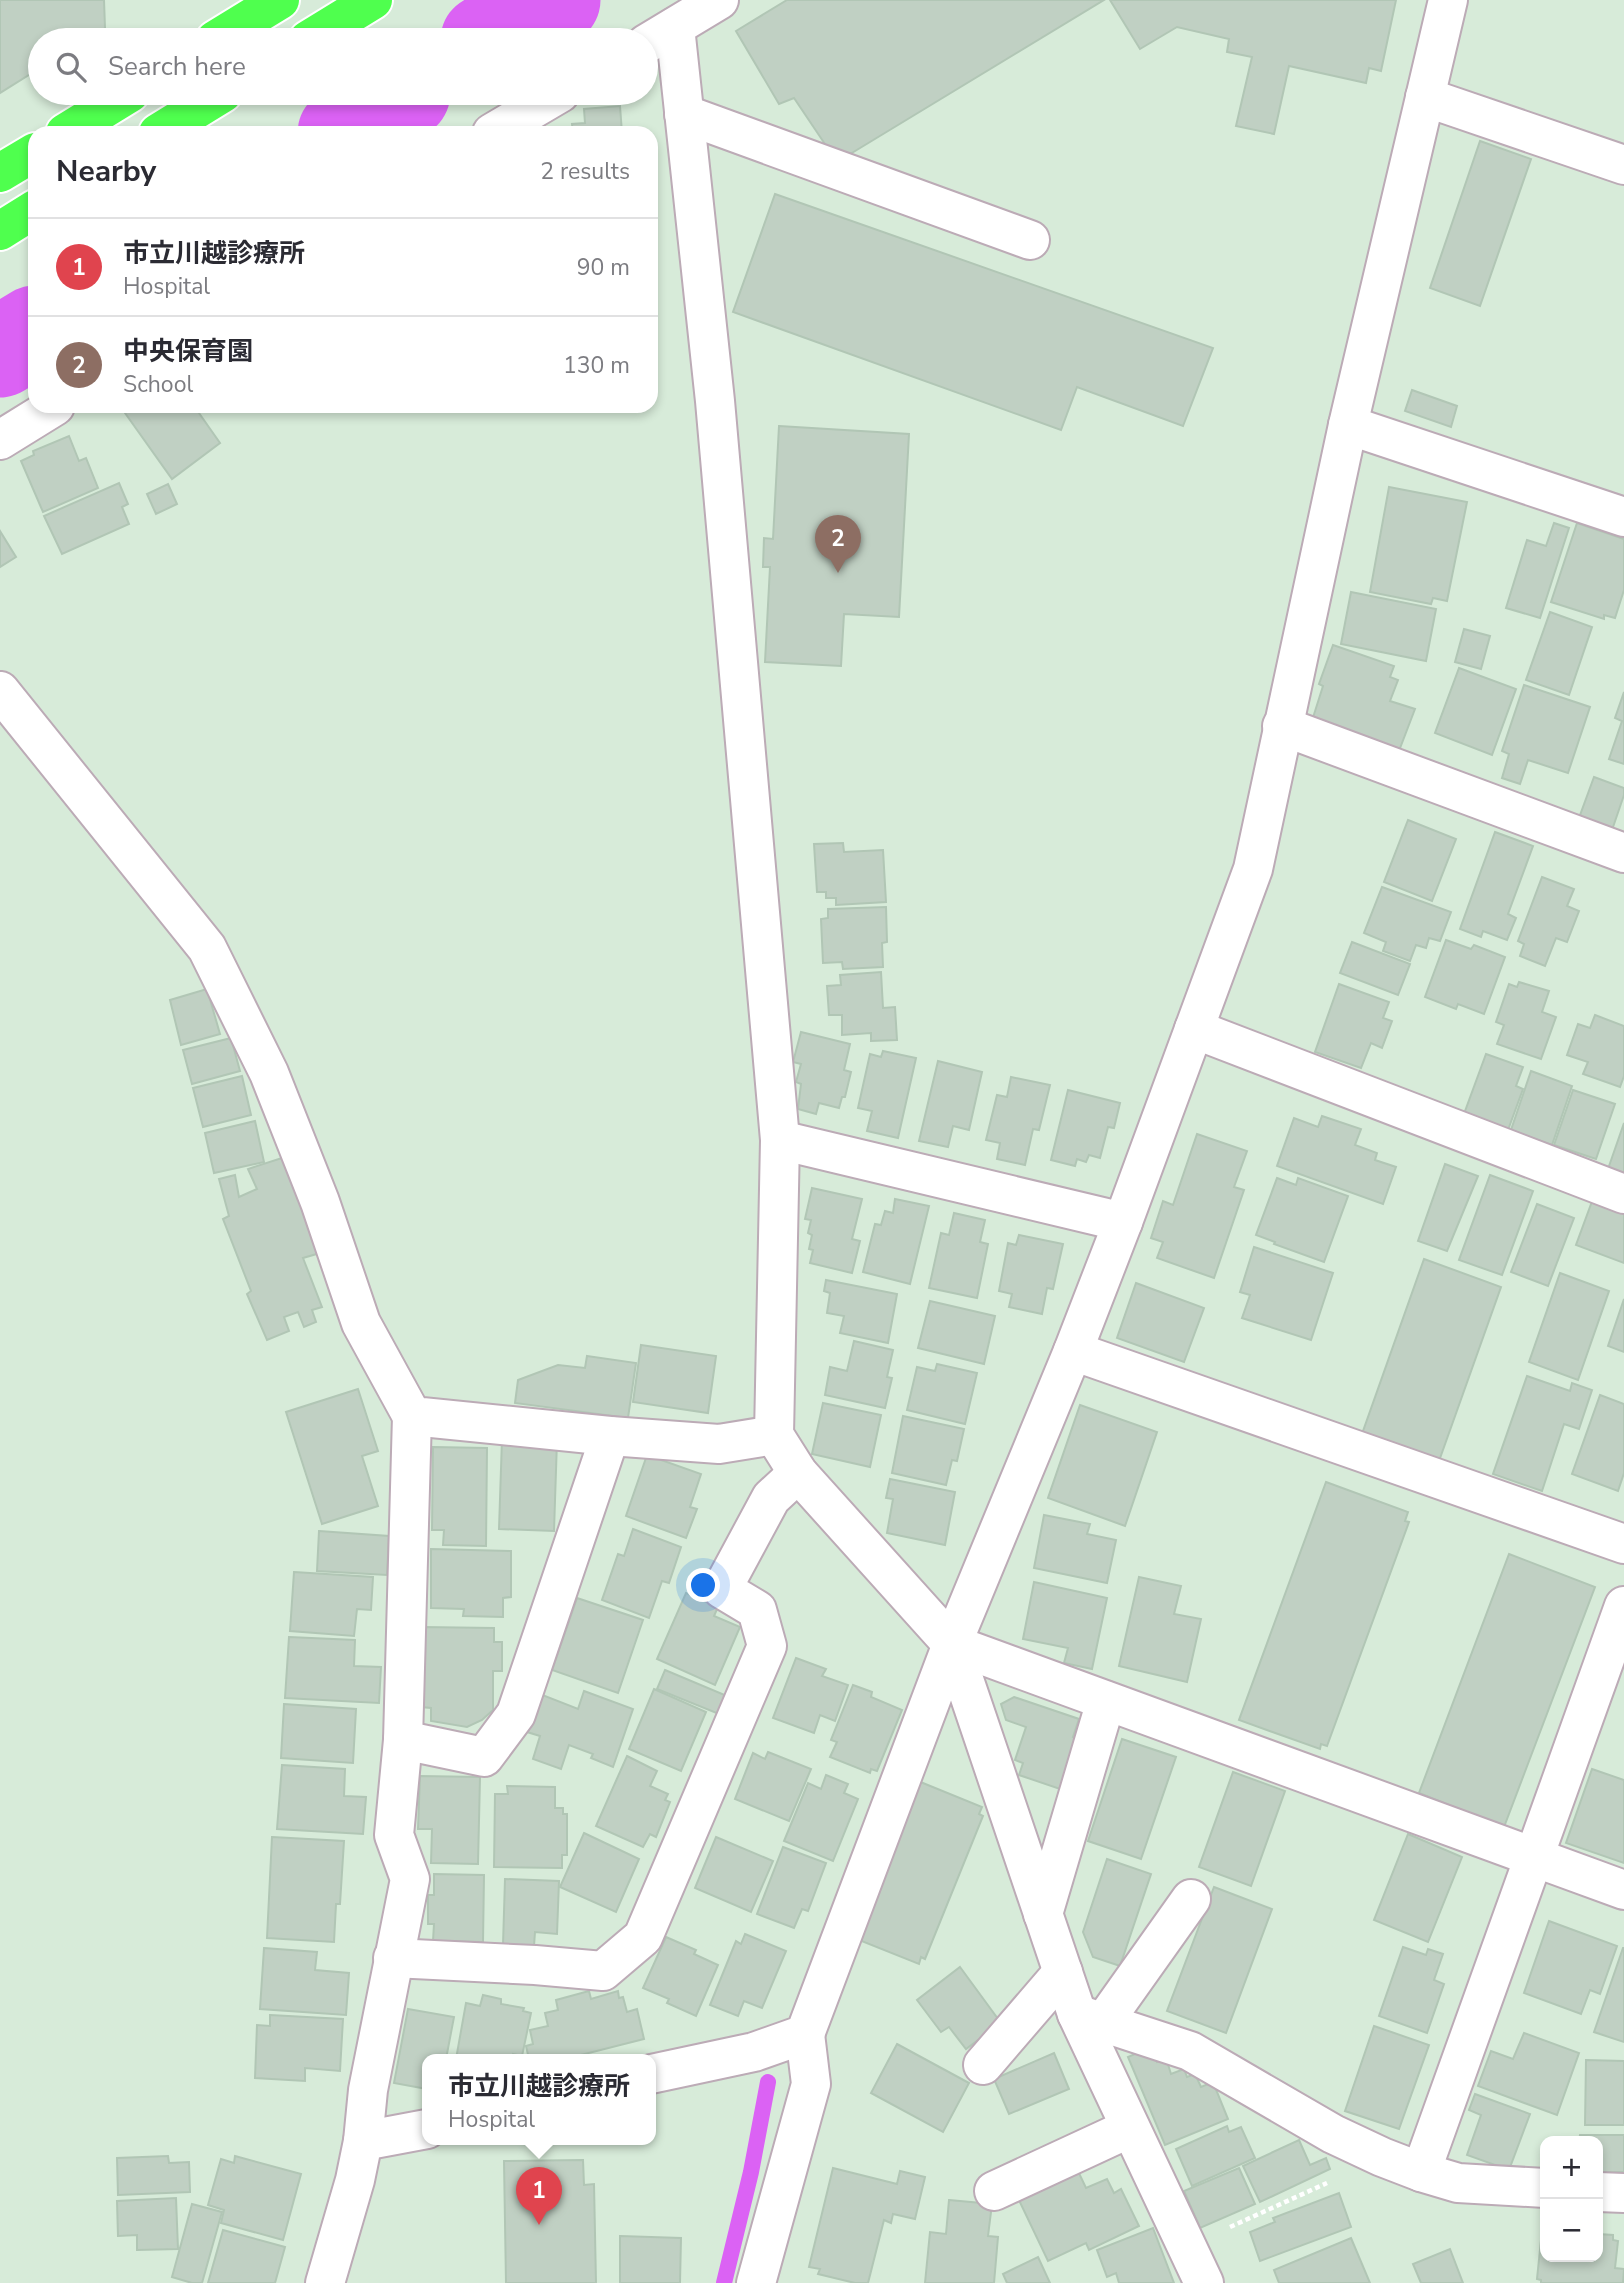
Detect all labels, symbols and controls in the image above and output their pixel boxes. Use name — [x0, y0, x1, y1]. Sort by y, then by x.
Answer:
search box — [28, 28, 658, 105]
icon: search — [52, 48, 90, 86]
text: Search here — [108, 49, 246, 84]
text: Nearby — [56, 151, 156, 192]
text: 2 results — [540, 156, 630, 187]
text: 市立川越診療所 — [123, 236, 305, 271]
text: 1 — [72, 252, 86, 283]
text: 90 m — [577, 252, 630, 283]
text: Hospital — [123, 271, 210, 302]
text: 中央保育園 — [123, 334, 253, 369]
text: 2 — [72, 350, 86, 381]
text: 130 m — [563, 350, 630, 381]
text: School — [123, 369, 193, 400]
pin: 2 — [815, 515, 861, 573]
your location — [686, 1568, 720, 1602]
popup — [422, 2054, 656, 2145]
text: 市立川越診療所 — [448, 2069, 630, 2104]
text: Hospital — [448, 2104, 535, 2135]
map controls — [1540, 2136, 1603, 2262]
button: + — [1540, 2136, 1603, 2199]
pin: 1 — [516, 2167, 562, 2225]
button: − — [1540, 2199, 1603, 2262]

